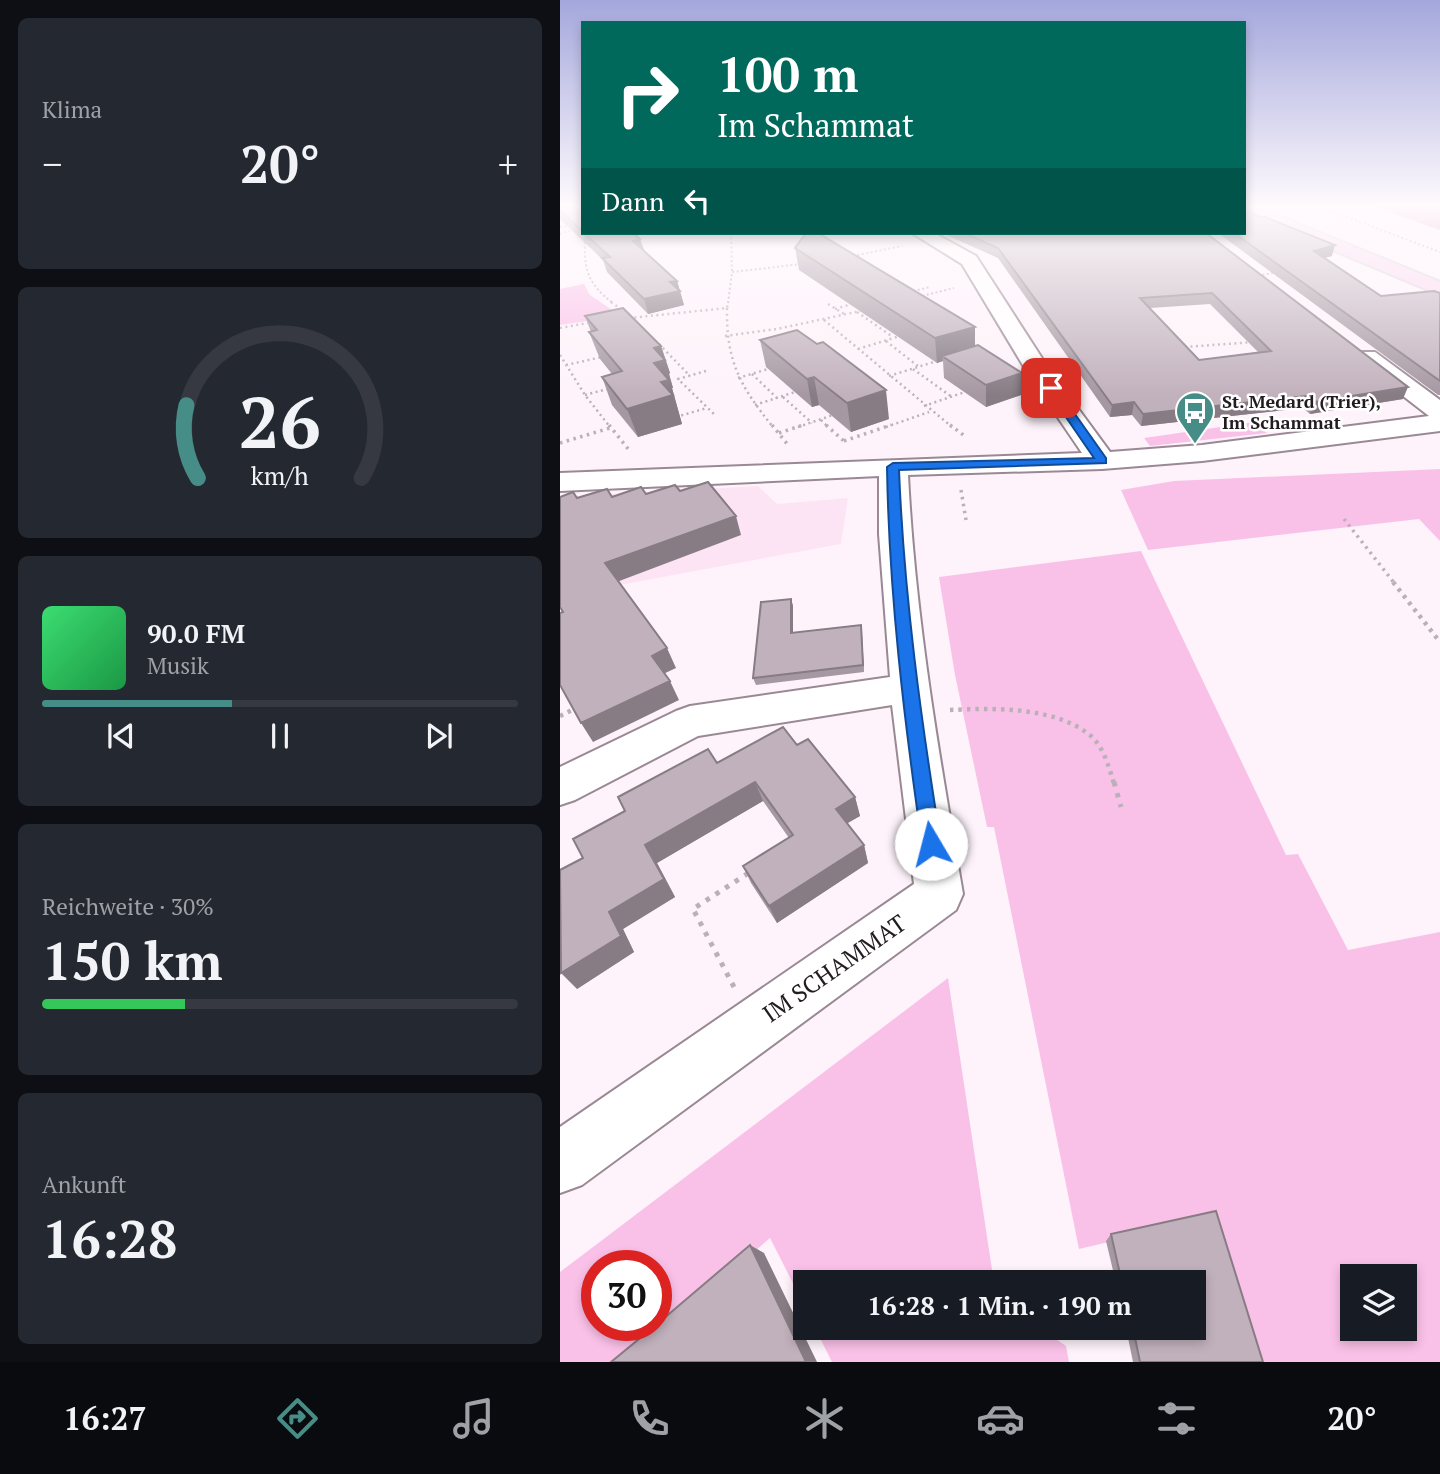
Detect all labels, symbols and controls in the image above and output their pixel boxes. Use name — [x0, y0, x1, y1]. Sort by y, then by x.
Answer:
text: 100 m — [717, 41, 859, 106]
icon: right — [602, 49, 693, 140]
text: Klima — [42, 94, 102, 125]
text: Im Schammat — [717, 104, 914, 146]
text: 20° — [240, 129, 320, 198]
text: − — [42, 139, 62, 189]
text: + — [498, 139, 518, 189]
icon: left — [678, 182, 716, 220]
text: Dann — [602, 184, 664, 218]
pin — [1021, 358, 1081, 418]
icon: arrive — [1032, 369, 1070, 407]
text: 26 — [239, 373, 321, 470]
place label: St. Medard (Trier), Im Schammat — [1222, 389, 1381, 434]
bus stop icon: St. Medard (Trier), Im Schammat — [1174, 390, 1216, 445]
text: km/h — [251, 459, 309, 492]
text: 90.0 FM — [147, 616, 245, 650]
text: Musik — [147, 650, 209, 681]
icon: previous — [102, 717, 140, 755]
icon: pause — [261, 717, 299, 755]
icon: next — [420, 717, 458, 755]
position arrow — [894, 807, 968, 881]
text: Reichweite · 30% — [42, 891, 214, 922]
street label: IM SCHAMMAT — [756, 907, 912, 1029]
text: 150 km — [42, 926, 223, 995]
text: Ankunft — [42, 1169, 126, 1200]
text: 16:28 — [42, 1204, 177, 1273]
speed limit sign: 30 — [581, 1250, 672, 1341]
map controls — [1340, 1264, 1417, 1341]
button: layers — [1340, 1264, 1417, 1341]
text: 16:28 · 1 Min. · 190 m — [867, 1288, 1132, 1322]
icon: directions — [273, 1394, 322, 1443]
icon: music — [449, 1394, 498, 1443]
icon: phone — [625, 1394, 674, 1443]
icon: climate — [800, 1394, 849, 1443]
icon: car — [976, 1394, 1025, 1443]
icon: filters — [1152, 1394, 1201, 1443]
text: 16:27 — [63, 1397, 147, 1439]
text: 20° — [1327, 1397, 1377, 1439]

